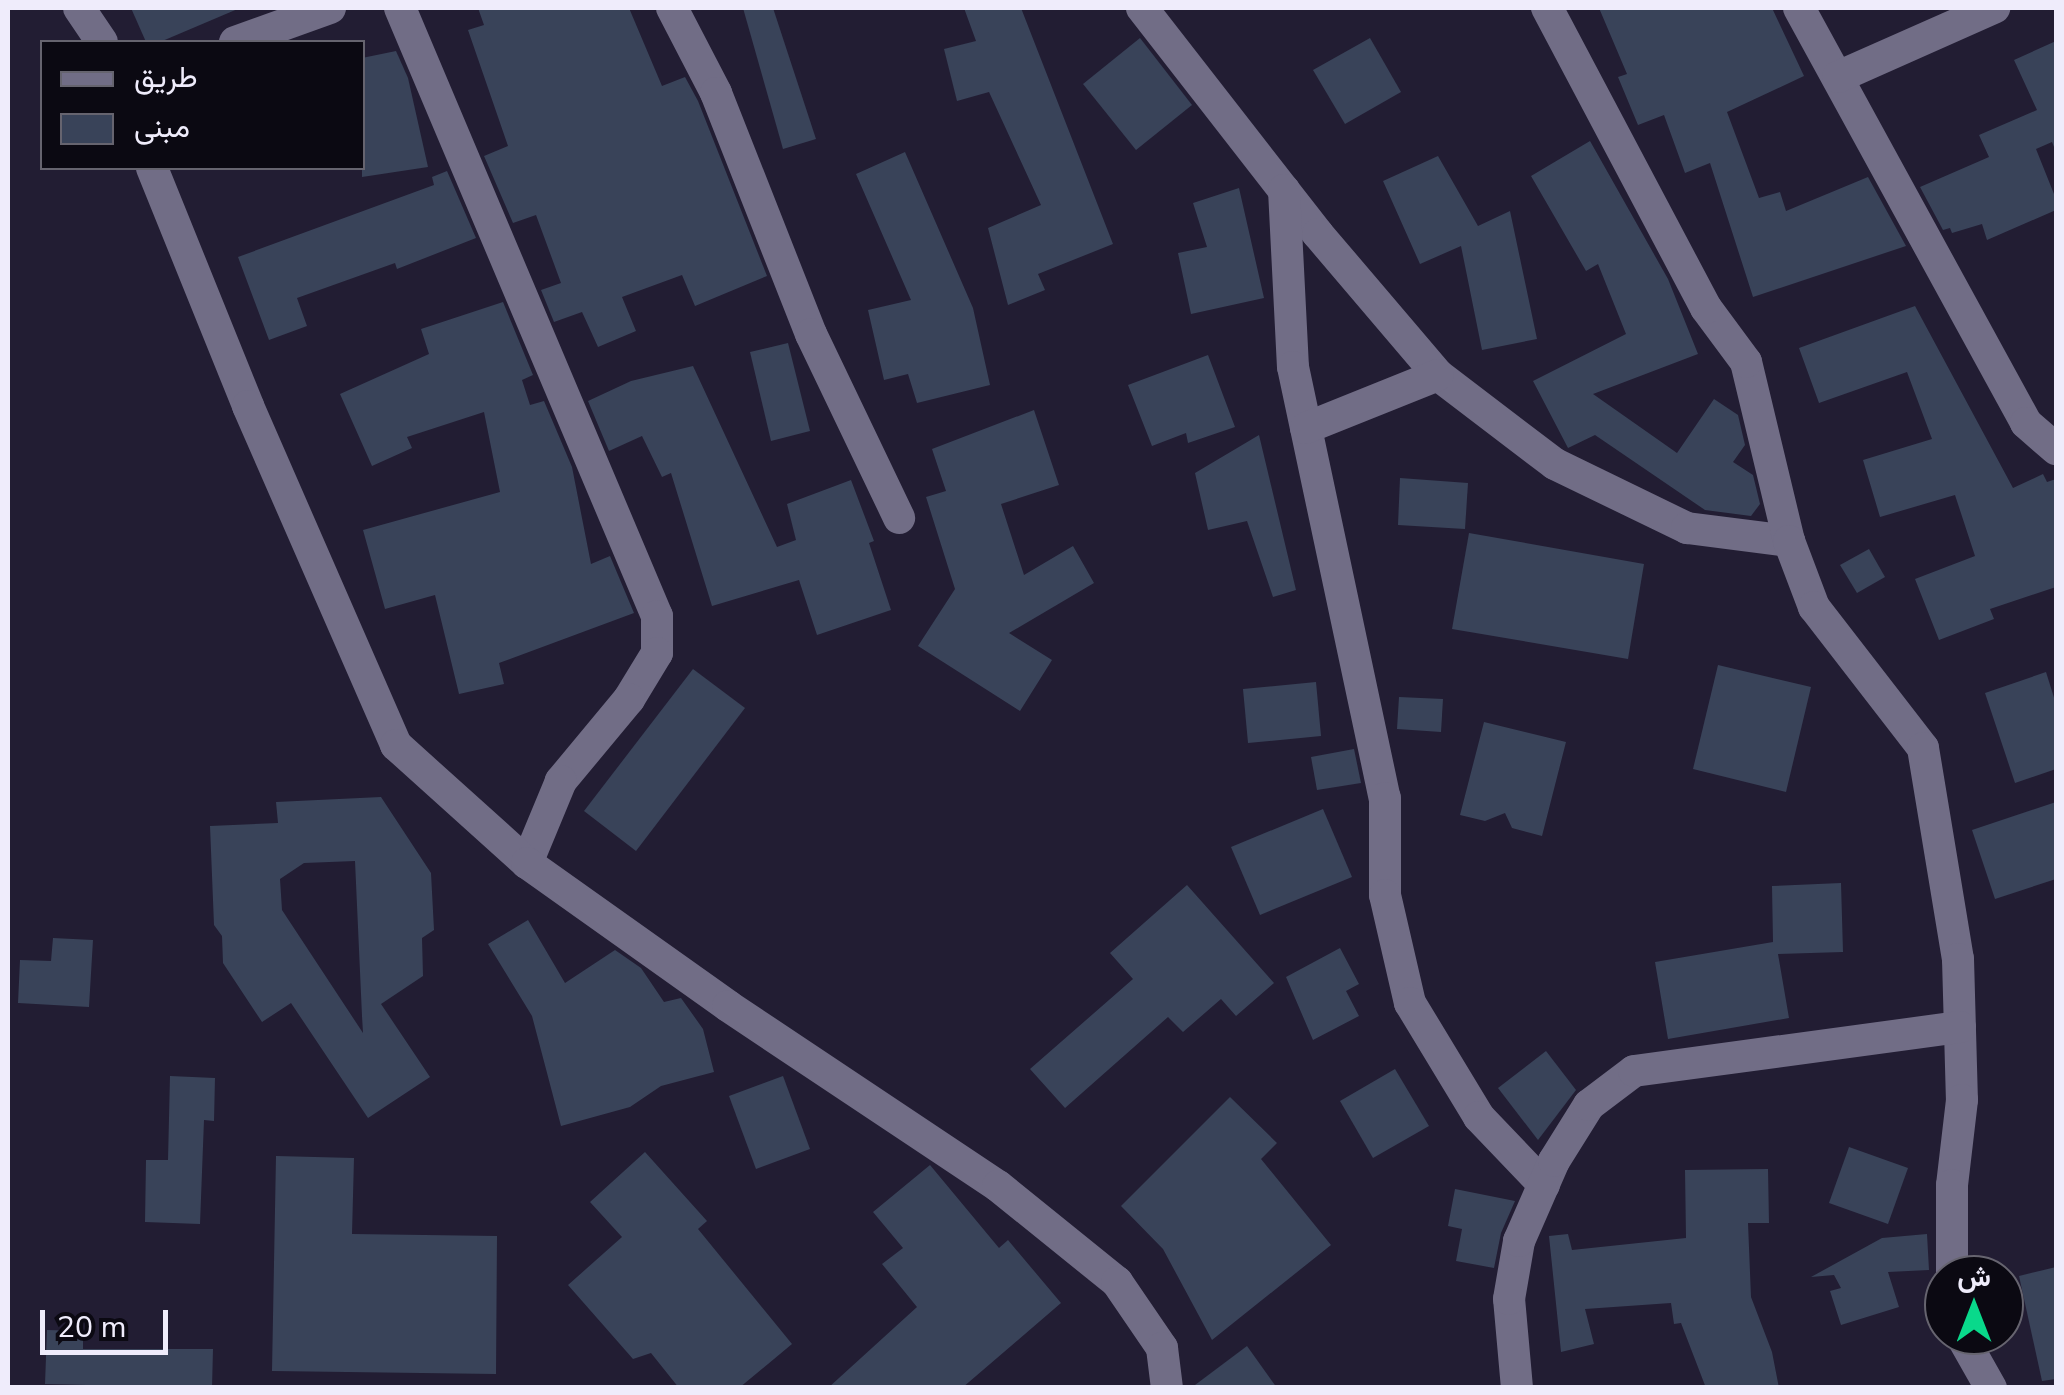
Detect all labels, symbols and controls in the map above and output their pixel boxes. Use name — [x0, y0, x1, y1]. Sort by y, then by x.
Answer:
legend — [40, 40, 365, 170]
text: طريق — [134, 57, 198, 98]
text: مبنى — [134, 107, 190, 148]
north arrow — [1924, 1255, 2024, 1355]
text: ش — [1957, 1258, 1991, 1296]
scale bar — [45, 1290, 172, 1352]
text: 20 m — [57, 1307, 126, 1348]

